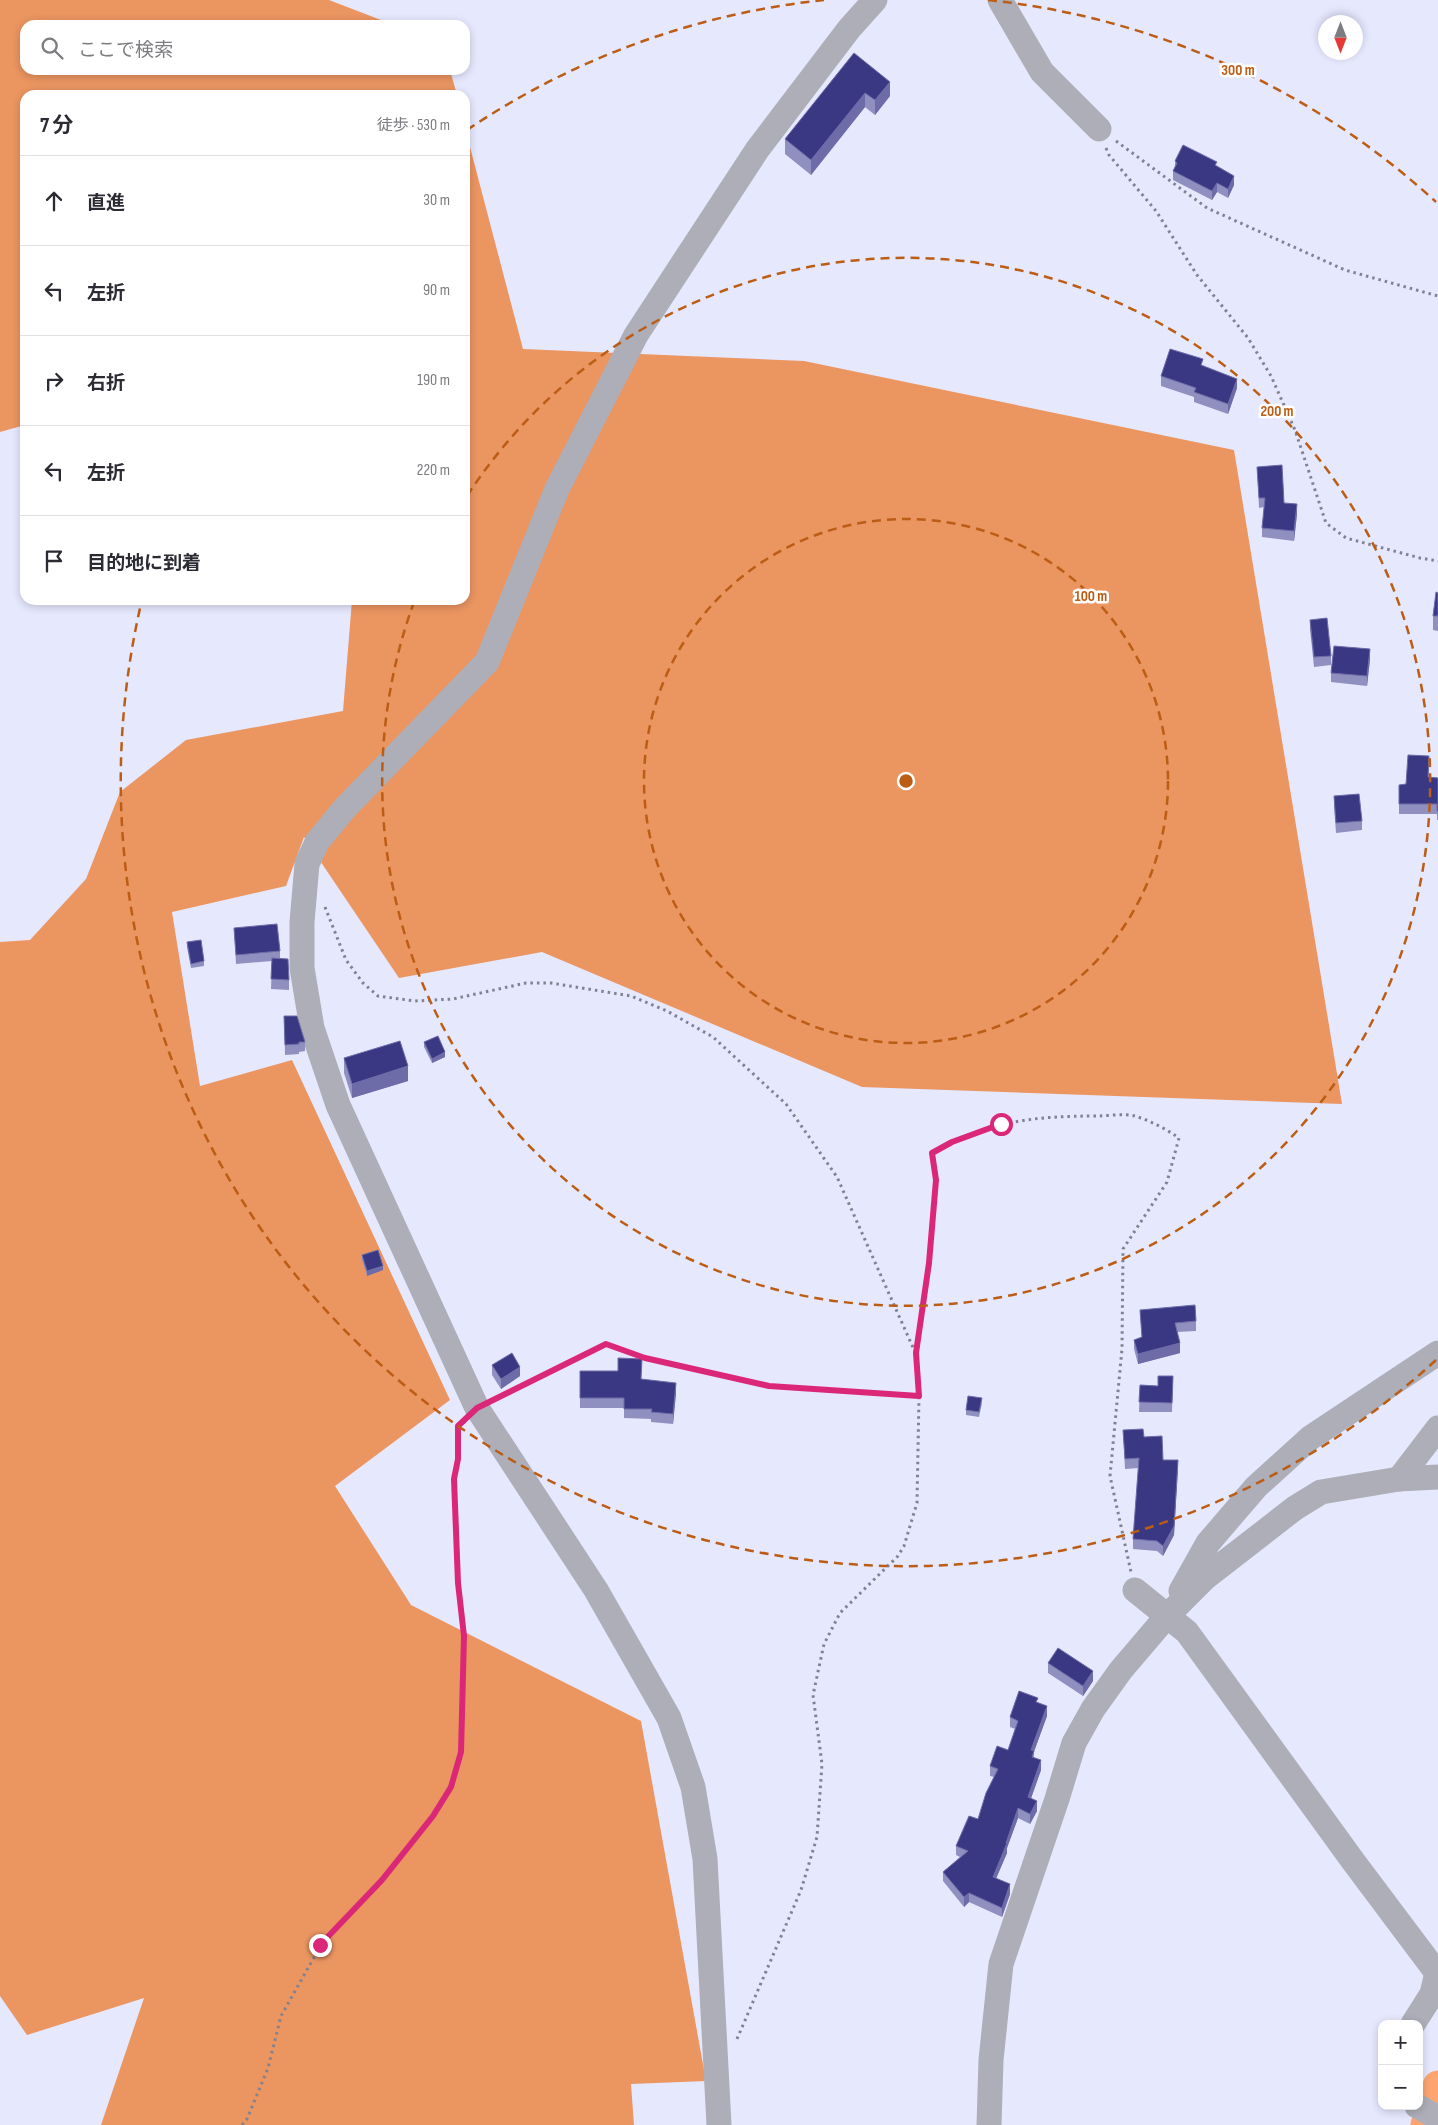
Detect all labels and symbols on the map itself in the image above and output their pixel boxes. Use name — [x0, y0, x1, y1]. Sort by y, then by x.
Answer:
north arrow — [1318, 15, 1363, 60]
text: 300 m — [1221, 61, 1255, 80]
text: 200 m — [1260, 402, 1294, 421]
text: 100 m — [1075, 587, 1107, 606]
centre of rings — [897, 772, 915, 790]
route start — [990, 1113, 1013, 1136]
route end — [309, 1934, 332, 1957]

